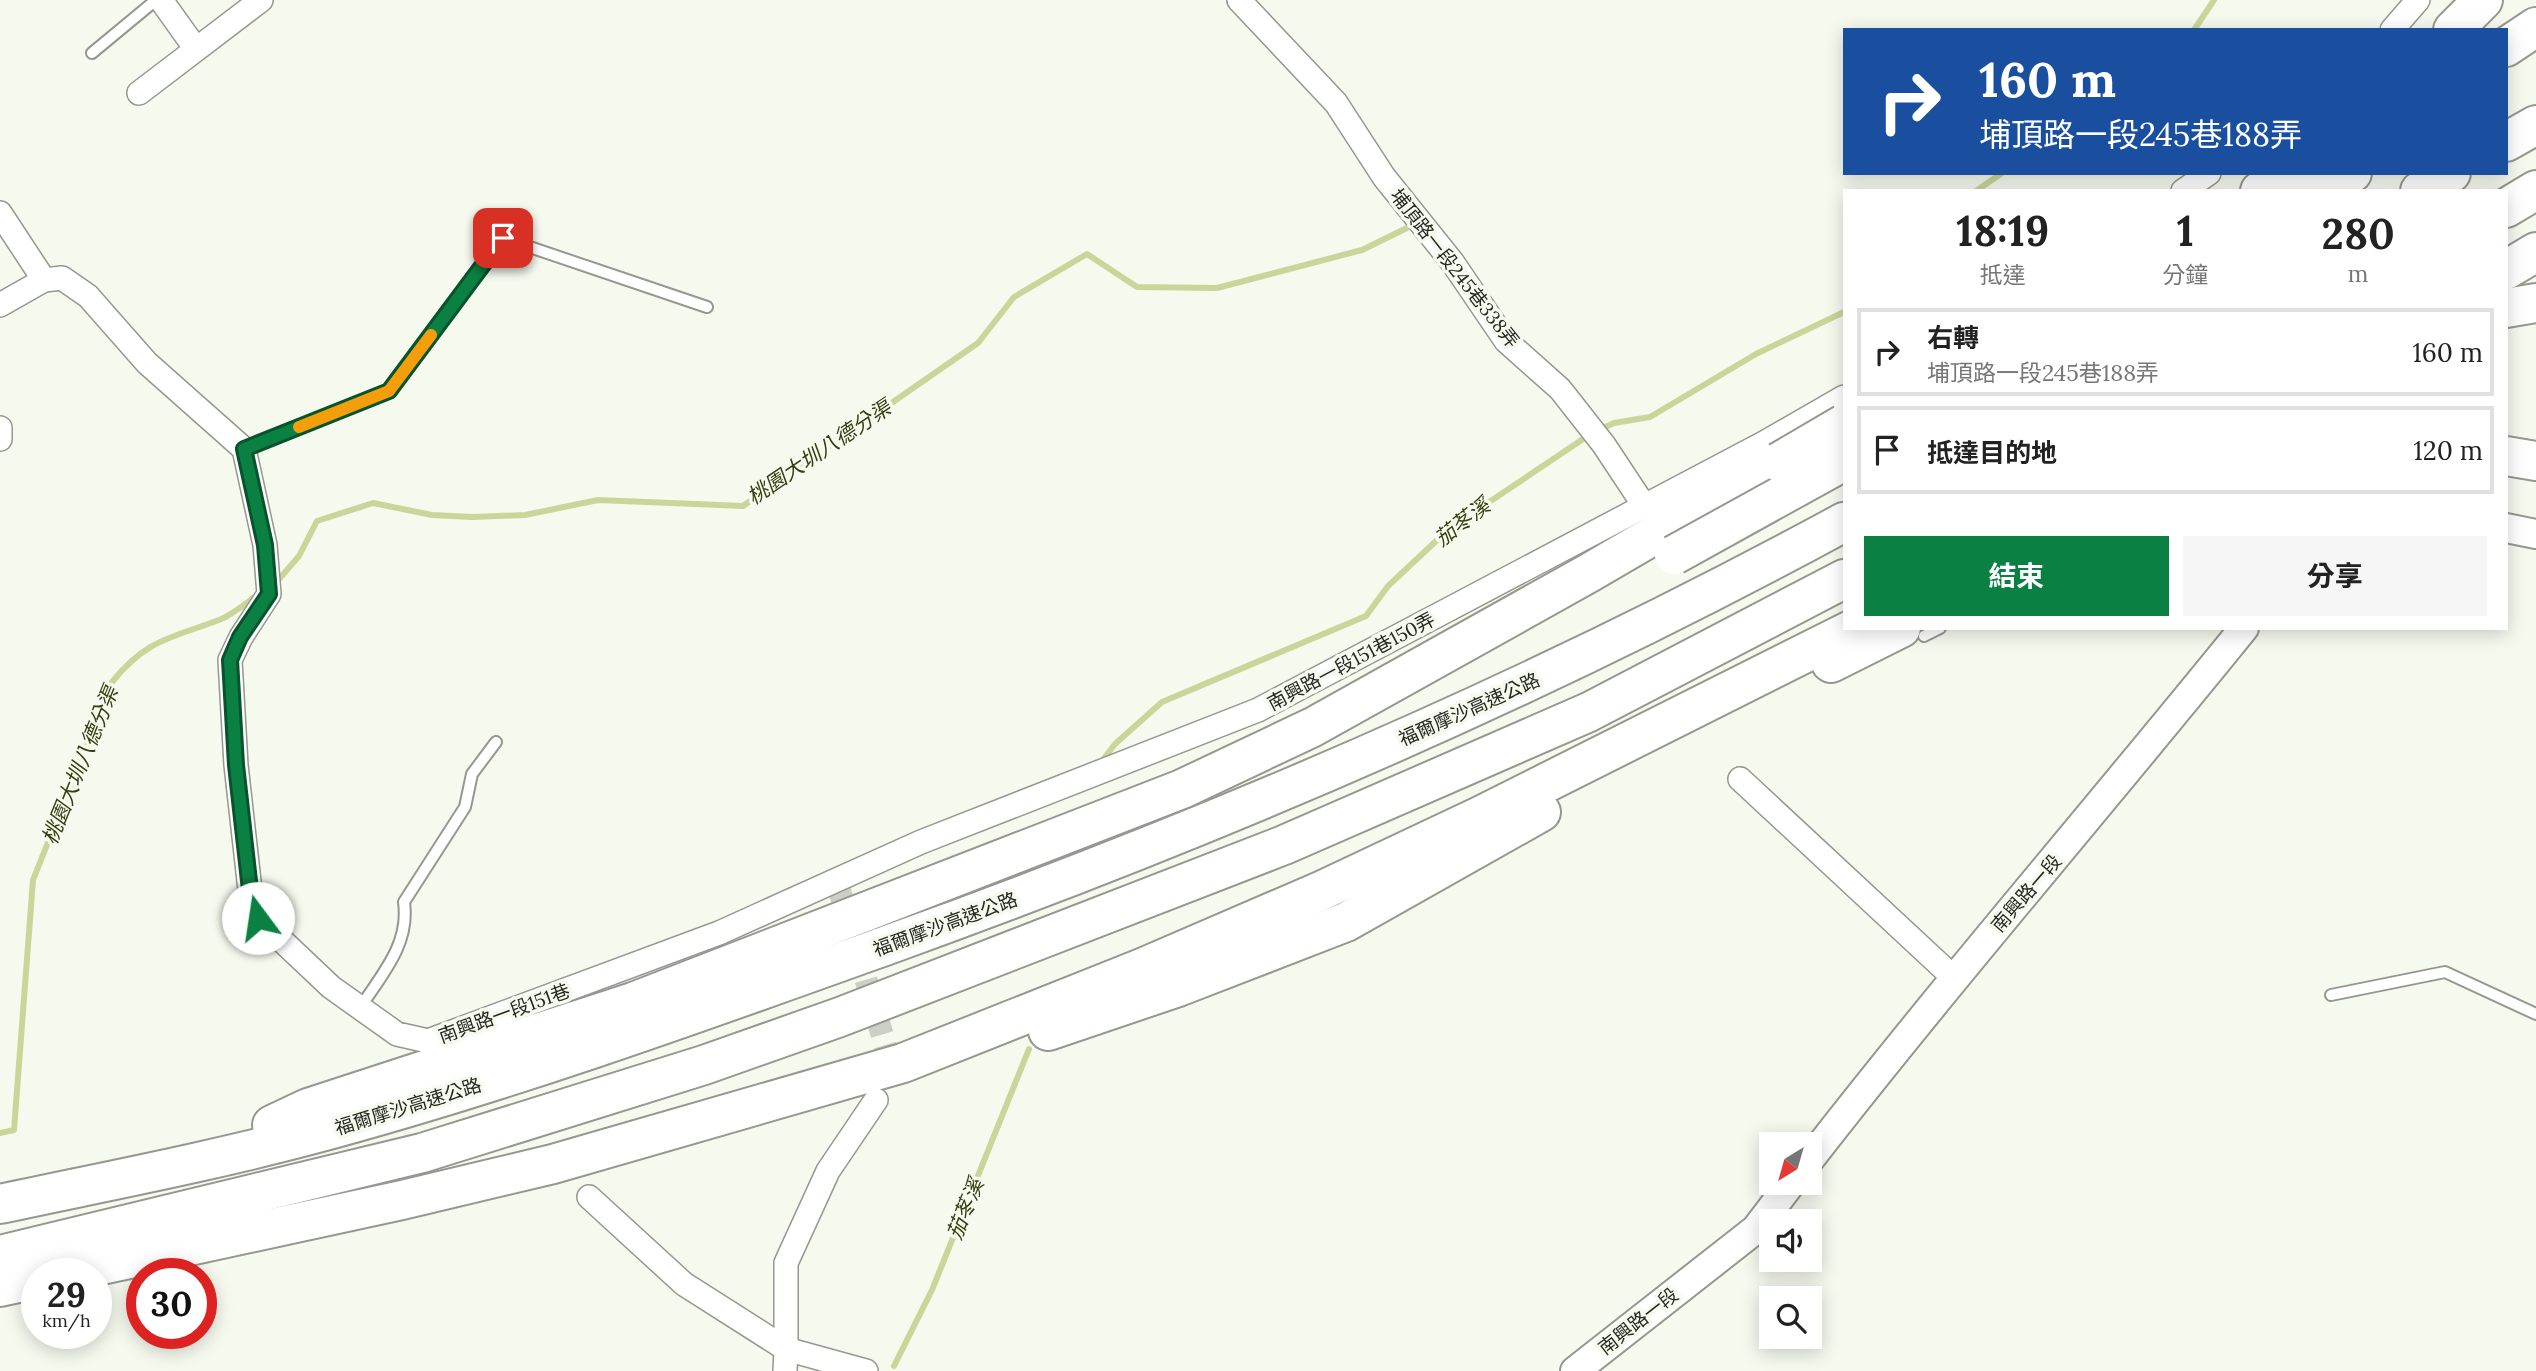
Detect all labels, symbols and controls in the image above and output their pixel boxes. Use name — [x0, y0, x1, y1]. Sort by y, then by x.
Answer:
text: 160 m — [1979, 48, 2116, 110]
icon: right — [1864, 56, 1955, 147]
text: 埔頂路一段245巷188弄 — [1979, 114, 2302, 155]
street label: 埔頂路一段245巷338弄 — [1385, 184, 1525, 352]
text: 18:19 — [1956, 204, 2049, 258]
text: 1 — [2177, 204, 2194, 258]
text: 280 — [2322, 207, 2395, 261]
pin — [473, 208, 533, 268]
icon: arrive — [484, 219, 522, 257]
text: m — [2348, 259, 2368, 288]
text: 抵達 — [1980, 260, 2026, 289]
text: 分鐘 — [2162, 260, 2208, 289]
text: 右轉 — [1927, 321, 1979, 354]
icon: right — [1868, 333, 1906, 371]
text: 160 m — [2412, 336, 2483, 369]
text: 埔頂路一段245巷188弄 — [1927, 358, 2159, 387]
water label: 桃園大圳八德分渠 — [742, 392, 899, 510]
icon: arrive — [1868, 431, 1906, 469]
text: 120 m — [2413, 434, 2483, 467]
text: 抵達目的地 — [1927, 436, 2057, 469]
water label: 茄苳溪 — [1429, 490, 1497, 552]
button: 結束 — [1864, 536, 2169, 616]
button: 分享 — [2183, 536, 2487, 616]
street label: 南興路一段151巷150弄 — [1263, 607, 1439, 715]
street label: 福爾摩沙高速公路 — [1395, 667, 1543, 751]
water label: 桃園大圳八德分渠 — [36, 679, 125, 848]
street label: 南興路一段 — [1986, 849, 2066, 937]
position arrow — [221, 881, 295, 955]
street label: 福爾摩沙高速公路 — [869, 887, 1021, 961]
street label: 南興路一段151巷 — [435, 978, 573, 1048]
street label: 福爾摩沙高速公路 — [332, 1072, 484, 1140]
north arrow — [1759, 1132, 1822, 1195]
map controls — [1759, 1132, 1822, 1349]
water label: 茄苳溪 — [941, 1172, 990, 1243]
button: sound — [1759, 1209, 1822, 1272]
speed limit sign: 30 — [126, 1258, 217, 1349]
text: 29 — [47, 1272, 86, 1317]
street label: 南興路一段 — [1593, 1282, 1683, 1360]
button: search — [1759, 1286, 1822, 1349]
text: km/h — [42, 1309, 91, 1332]

